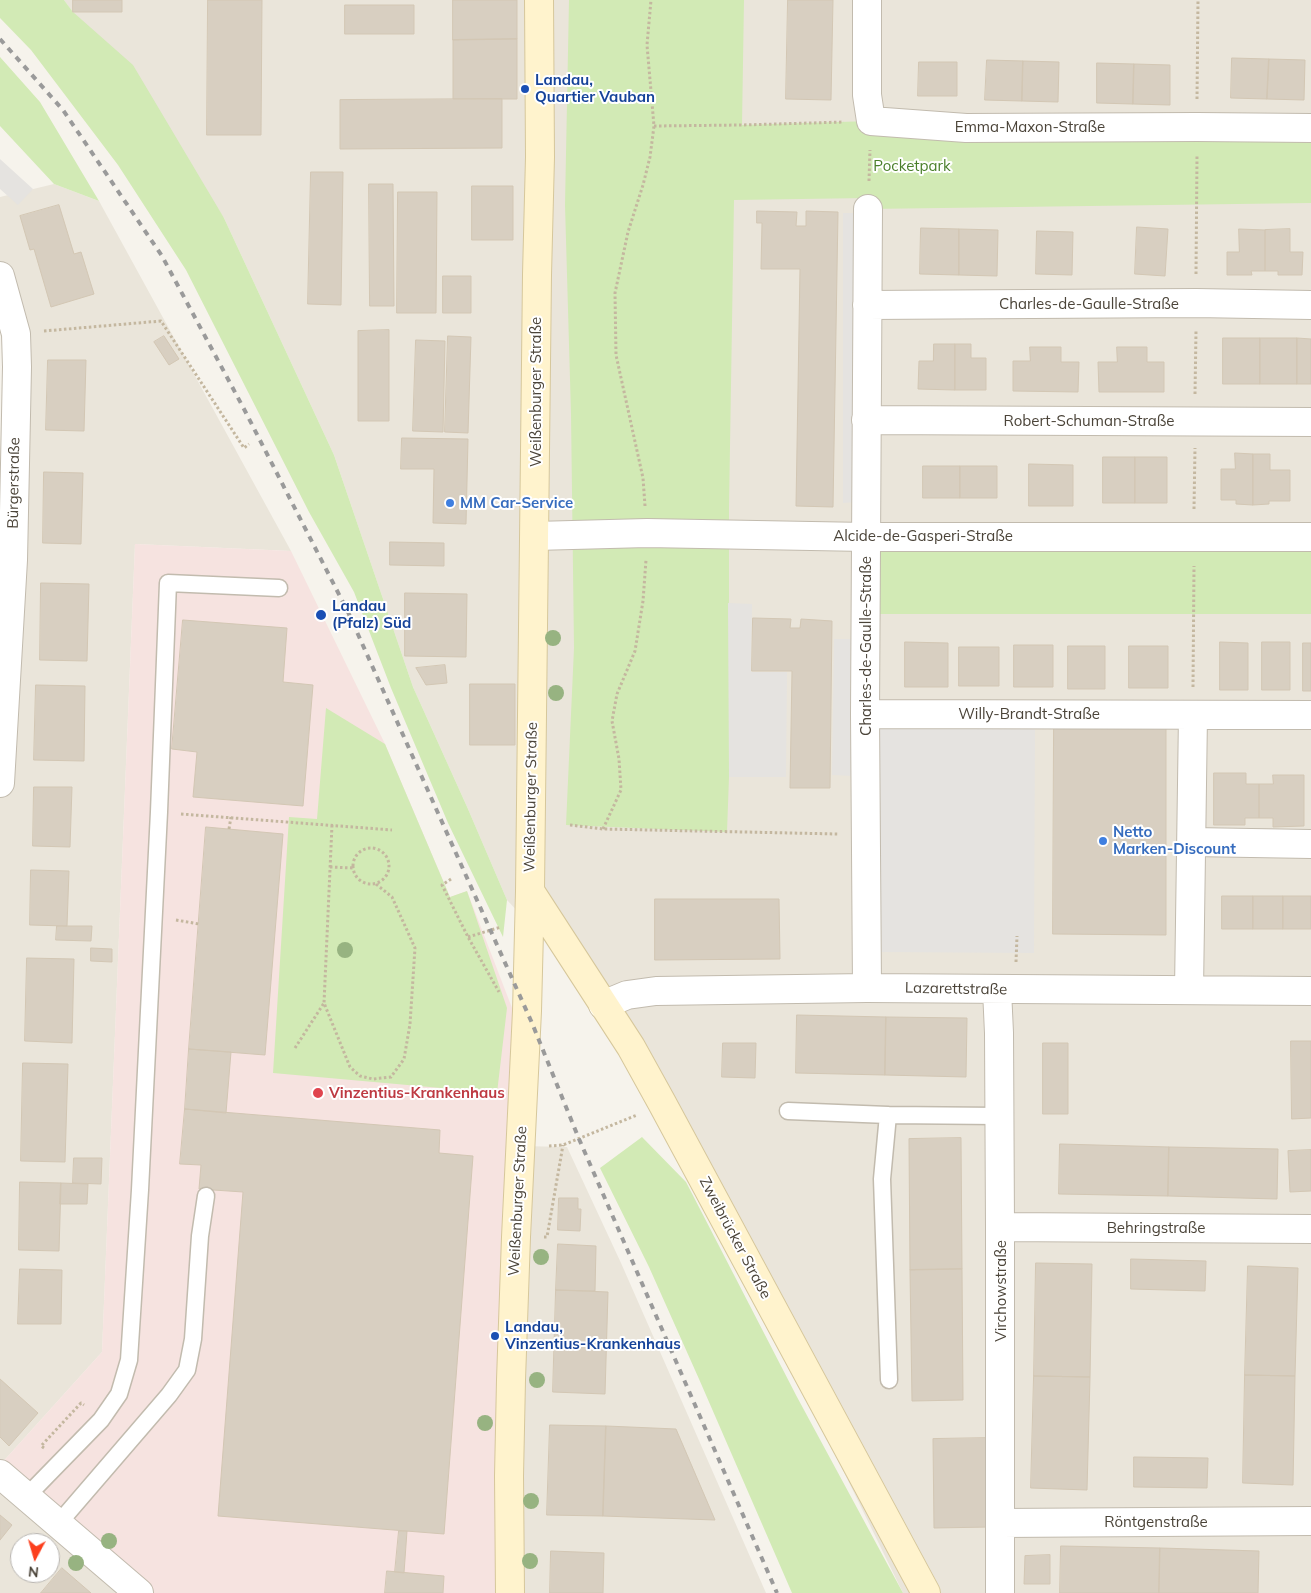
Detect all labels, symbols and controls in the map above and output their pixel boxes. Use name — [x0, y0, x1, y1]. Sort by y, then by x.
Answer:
place label: Landau, Quartier Vauban — [535, 71, 655, 106]
marker: Landau, Quartier Vauban — [519, 83, 531, 95]
street label: Emma-Maxon-Straße — [955, 118, 1105, 136]
park label: Pocketpark — [873, 157, 951, 175]
street label: Charles-de-Gaulle-Straße — [999, 295, 1179, 313]
street label: Weißenburger Straße — [527, 317, 545, 467]
street label: Robert-Schuman-Straße — [1004, 412, 1174, 430]
street label: Bürgerstraße — [4, 437, 24, 529]
place label: MM Car-Service — [460, 494, 573, 512]
marker: MM Car-Service — [444, 497, 456, 509]
street label: Alcide-de-Gasperi-Straße — [833, 527, 1013, 545]
street label: Charles-de-Gaulle-Straße — [857, 556, 875, 736]
place label: Landau (Pfalz) Süd — [332, 597, 411, 632]
marker: Landau (Pfalz) Süd — [314, 608, 328, 622]
street label: Willy-Brandt-Straße — [958, 705, 1100, 723]
street label: Weißenburger Straße — [521, 722, 541, 872]
place label: Netto Marken-Discount — [1113, 823, 1236, 858]
marker: Netto Marken-Discount — [1097, 835, 1109, 847]
street label: Lazarettstraße — [905, 979, 1007, 999]
place label: Vinzentius-Krankenhaus — [329, 1084, 505, 1102]
marker: Vinzentius-Krankenhaus — [311, 1086, 325, 1100]
street label: Weißenburger Straße — [505, 1126, 531, 1276]
street label: Zweibrücker Straße — [695, 1174, 775, 1302]
street label: Behringstraße — [1107, 1219, 1205, 1237]
street label: Virchowstraße — [992, 1240, 1010, 1342]
place label: Landau, Vinzentius-Krankenhaus — [505, 1318, 681, 1353]
marker: Landau, Vinzentius-Krankenhaus — [489, 1330, 501, 1342]
street label: Röntgenstraße — [1104, 1513, 1208, 1531]
north arrow — [10, 1533, 60, 1583]
text: N — [27, 1562, 40, 1581]

